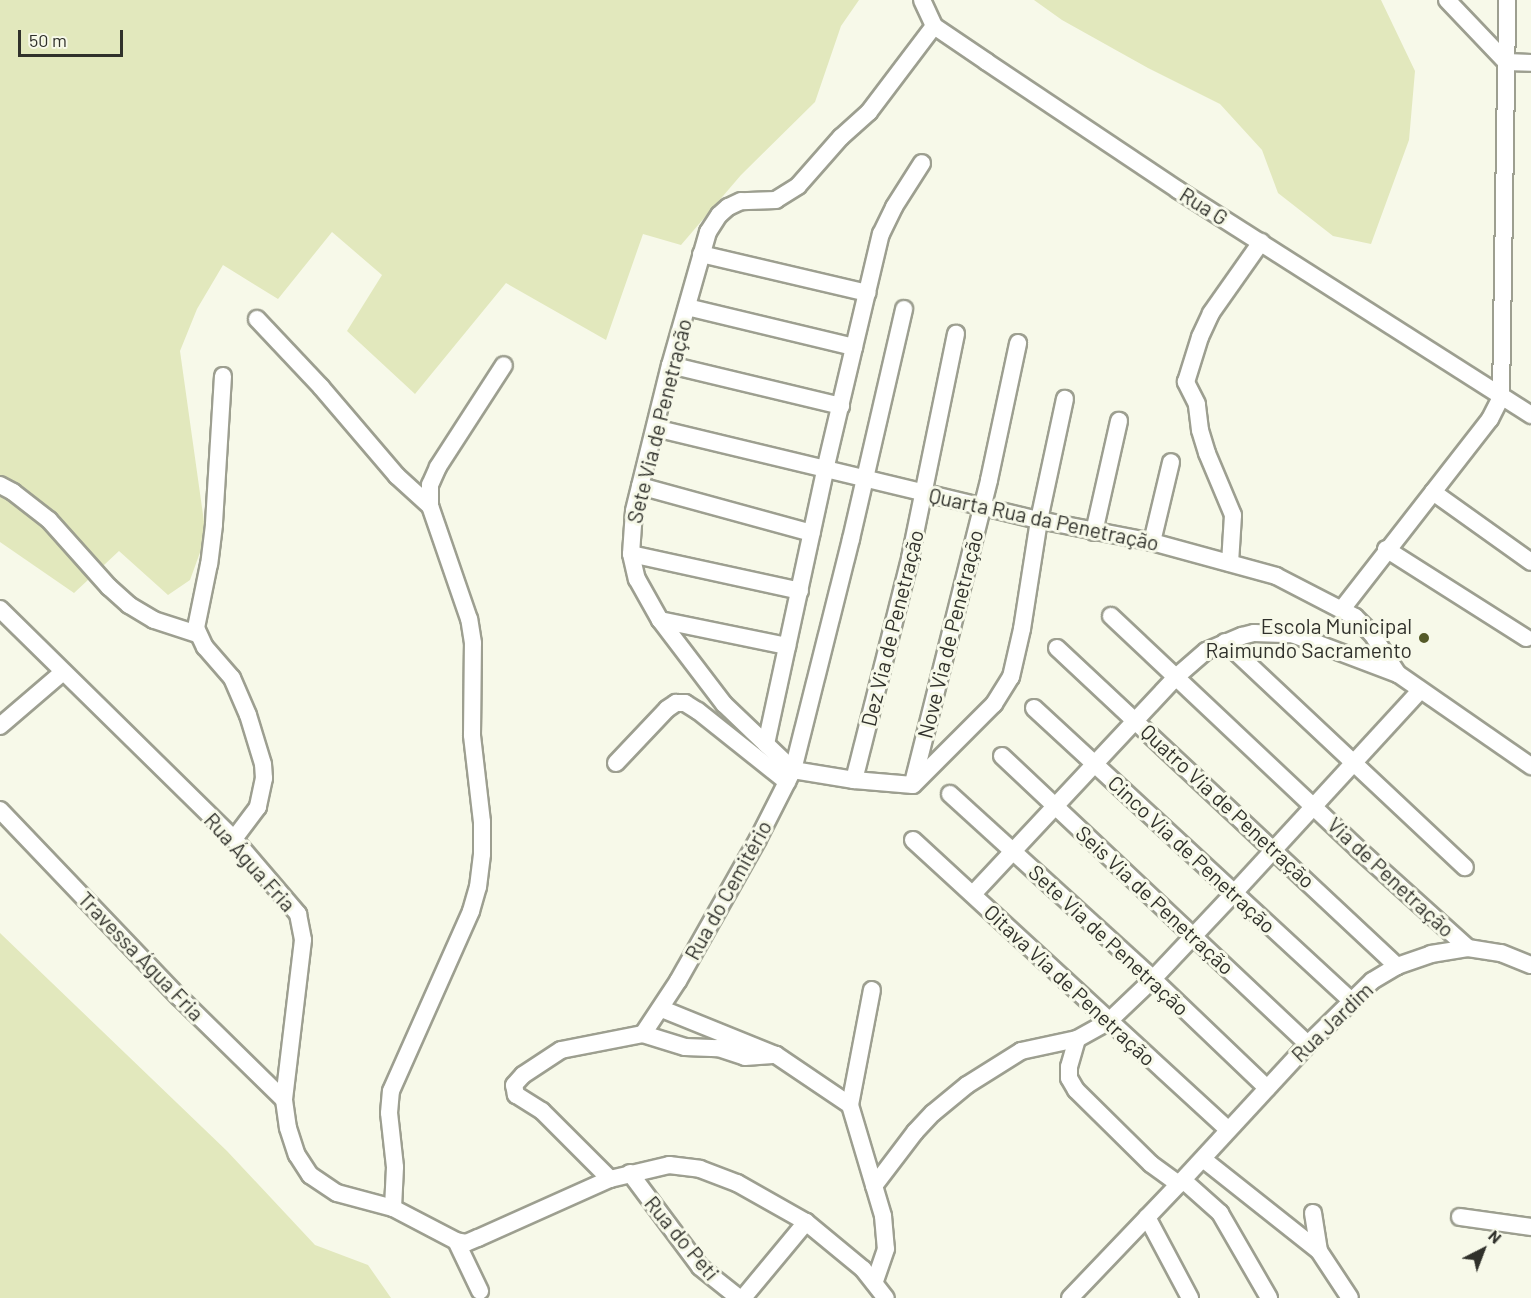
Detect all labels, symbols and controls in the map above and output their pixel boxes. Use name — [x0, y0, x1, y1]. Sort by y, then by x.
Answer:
scale bar — [21, 18, 126, 56]
text: 50 m — [29, 29, 67, 51]
street label: Rua G — [1175, 182, 1233, 230]
street label: Sete Via de Penetração — [621, 316, 697, 526]
street label: Quarta Rua da Penetração — [927, 482, 1161, 556]
street label: Dez Via de Penetração — [855, 527, 929, 729]
street label: Nove Via de Penetração — [912, 527, 988, 741]
place label: Escola Municipal Raimundo Sacramento — [1205, 613, 1412, 663]
marker: Escola Municipal Raimundo Sacramento — [1417, 631, 1431, 645]
street label: Quatro Via de Penetração — [1136, 719, 1320, 893]
street label: Cinco Via de Penetração — [1103, 770, 1281, 938]
street label: Rua Água Fria — [199, 807, 301, 917]
street label: Via de Penetração — [1322, 812, 1460, 942]
street label: Rua do Cemitério — [679, 816, 777, 964]
street label: Seis Via de Penetração — [1071, 820, 1239, 980]
street label: Sete Via de Penetração — [1024, 859, 1194, 1021]
street label: Travessa Água Fria — [73, 886, 209, 1026]
street label: Oitava Via de Penetração — [979, 899, 1161, 1071]
street label: Rua Jardim — [1286, 977, 1378, 1067]
street label: Rua do Peti — [639, 1191, 725, 1285]
north arrow — [1453, 1220, 1513, 1280]
text: N — [1485, 1226, 1506, 1247]

